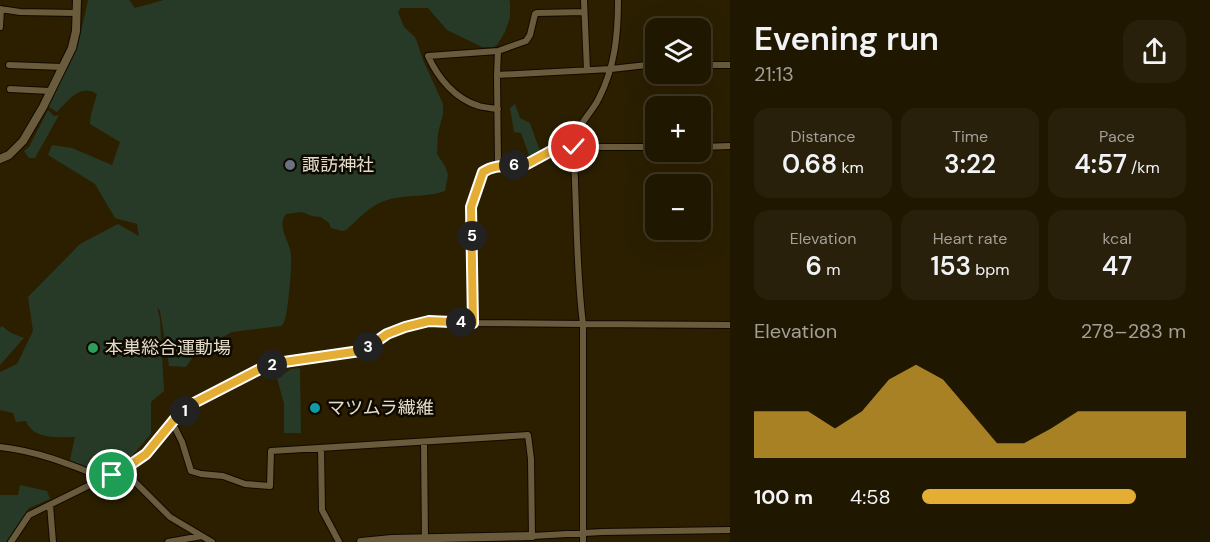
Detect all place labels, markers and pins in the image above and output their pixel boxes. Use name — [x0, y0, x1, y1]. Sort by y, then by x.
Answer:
pin — [548, 121, 599, 172]
pin: 6 — [499, 150, 529, 180]
place label: 諏訪神社 — [302, 153, 374, 177]
marker: 諏訪神社 — [283, 158, 297, 172]
pin: 5 — [457, 221, 487, 251]
pin: 4 — [446, 307, 476, 337]
pin: 3 — [353, 332, 383, 362]
place label: 本巣総合運動場 — [105, 336, 231, 360]
marker: 本巣総合運動場 — [86, 341, 100, 355]
pin: 2 — [257, 350, 287, 380]
pin: 1 — [170, 396, 200, 426]
place label: マツムラ繊維 — [327, 396, 434, 420]
marker: マツムラ繊維 — [308, 401, 322, 415]
pin — [86, 449, 137, 500]

